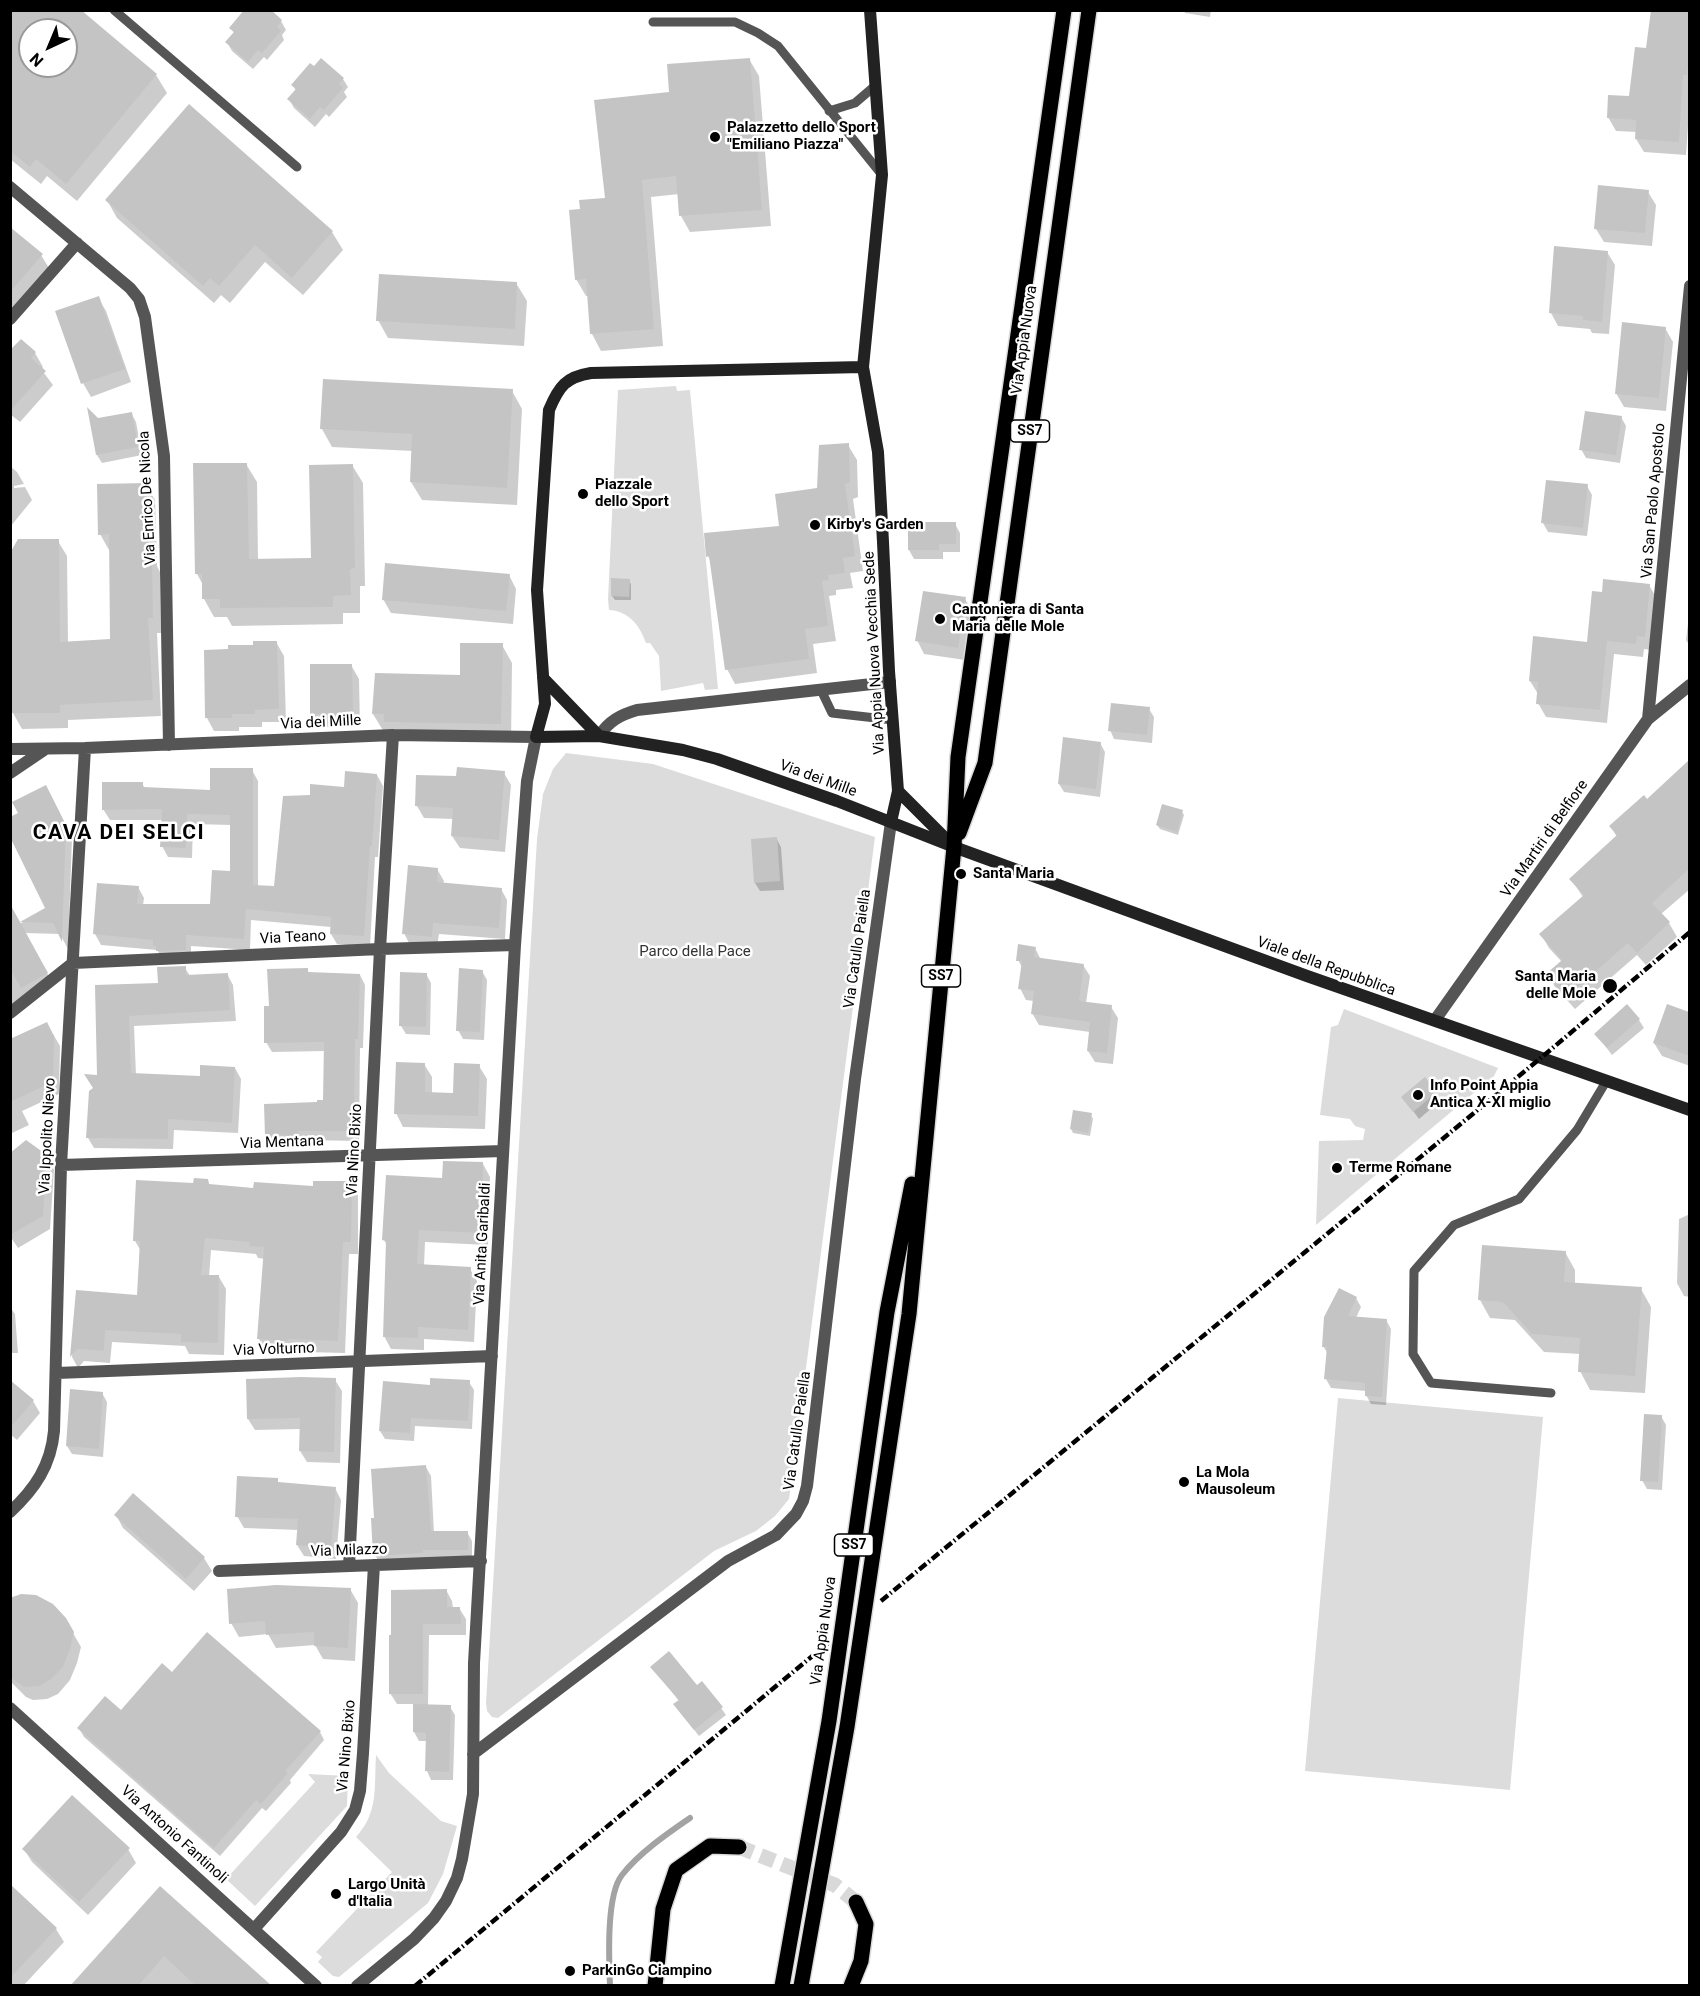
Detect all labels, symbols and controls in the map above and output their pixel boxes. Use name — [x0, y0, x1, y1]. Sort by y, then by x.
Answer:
north arrow — [18, 18, 78, 78]
text: N — [26, 49, 47, 71]
place label: Palazzetto dello Sport "Emiliano Piazza" — [727, 119, 876, 154]
marker: Palazzetto dello Sport "Emiliano Piazza" — [708, 130, 722, 144]
street label: Via Appia Nuova — [1008, 284, 1042, 396]
road number: SS7 — [1010, 420, 1050, 442]
street label: Via San Paolo Apostolo — [1638, 422, 1670, 580]
street label: Via Enrico De Nicola — [135, 430, 161, 566]
place label: Piazzale dello Sport — [595, 476, 669, 511]
marker: Piazzale dello Sport — [576, 487, 590, 501]
place label: Kirby's Garden — [827, 516, 924, 534]
marker: Kirby's Garden — [808, 518, 822, 532]
street label: Via Appia Nuova Vecchia Sede — [861, 551, 889, 755]
place label: Cantoniera di Santa Maria delle Mole — [952, 601, 1084, 636]
marker: Cantoniera di Santa Maria delle Mole — [933, 612, 947, 626]
street label: Via dei Mille — [280, 712, 362, 734]
street label: Via dei Mille — [777, 757, 859, 801]
street label: Via Martiri di Belfiore — [1498, 777, 1592, 901]
district label: CAVA DEI SELCI — [33, 821, 205, 847]
place label: Santa Maria — [973, 865, 1054, 883]
marker: Santa Maria — [954, 867, 968, 881]
street label: Via Catullo Paiella — [841, 888, 875, 1010]
street label: Via Teano — [259, 927, 327, 949]
street label: Viale della Repubblica — [1254, 934, 1398, 1000]
park label: Parco della Pace — [639, 943, 751, 961]
road number: SS7 — [922, 965, 960, 987]
place label: Santa Maria delle Mole — [1515, 968, 1596, 1003]
marker: Santa Maria delle Mole — [1601, 977, 1619, 995]
street label: Via Ippolito Nievo — [36, 1077, 60, 1195]
place label: Info Point Appia Antica X-XI miglio — [1430, 1077, 1551, 1112]
marker: Info Point Appia Antica X-XI miglio — [1411, 1088, 1425, 1102]
street label: Via Nino Bixio — [344, 1103, 366, 1197]
street label: Via Mentana — [240, 1133, 324, 1153]
place label: Terme Romane — [1349, 1159, 1452, 1177]
marker: Terme Romane — [1330, 1161, 1344, 1175]
street label: Via Anita Garibaldi — [471, 1182, 495, 1306]
street label: Via Volturno — [233, 1340, 315, 1360]
street label: Via Catullo Paiella — [781, 1370, 815, 1492]
place label: La Mola Mausoleum — [1196, 1464, 1275, 1499]
marker: La Mola Mausoleum — [1177, 1475, 1191, 1489]
road number: SS7 — [834, 1534, 874, 1556]
street label: Via Milazzo — [310, 1541, 388, 1561]
street label: Via Appia Nuova — [807, 1575, 841, 1687]
street label: Via Nino Bixio — [334, 1699, 360, 1793]
street label: Via Antonio Fantinoli — [117, 1782, 231, 1888]
place label: Largo Unità d'Italia — [348, 1876, 426, 1911]
marker: Largo Unità d'Italia — [329, 1887, 343, 1901]
place label: ParkinGo Ciampino — [582, 1962, 712, 1980]
marker: ParkinGo Ciampino — [563, 1964, 577, 1978]

